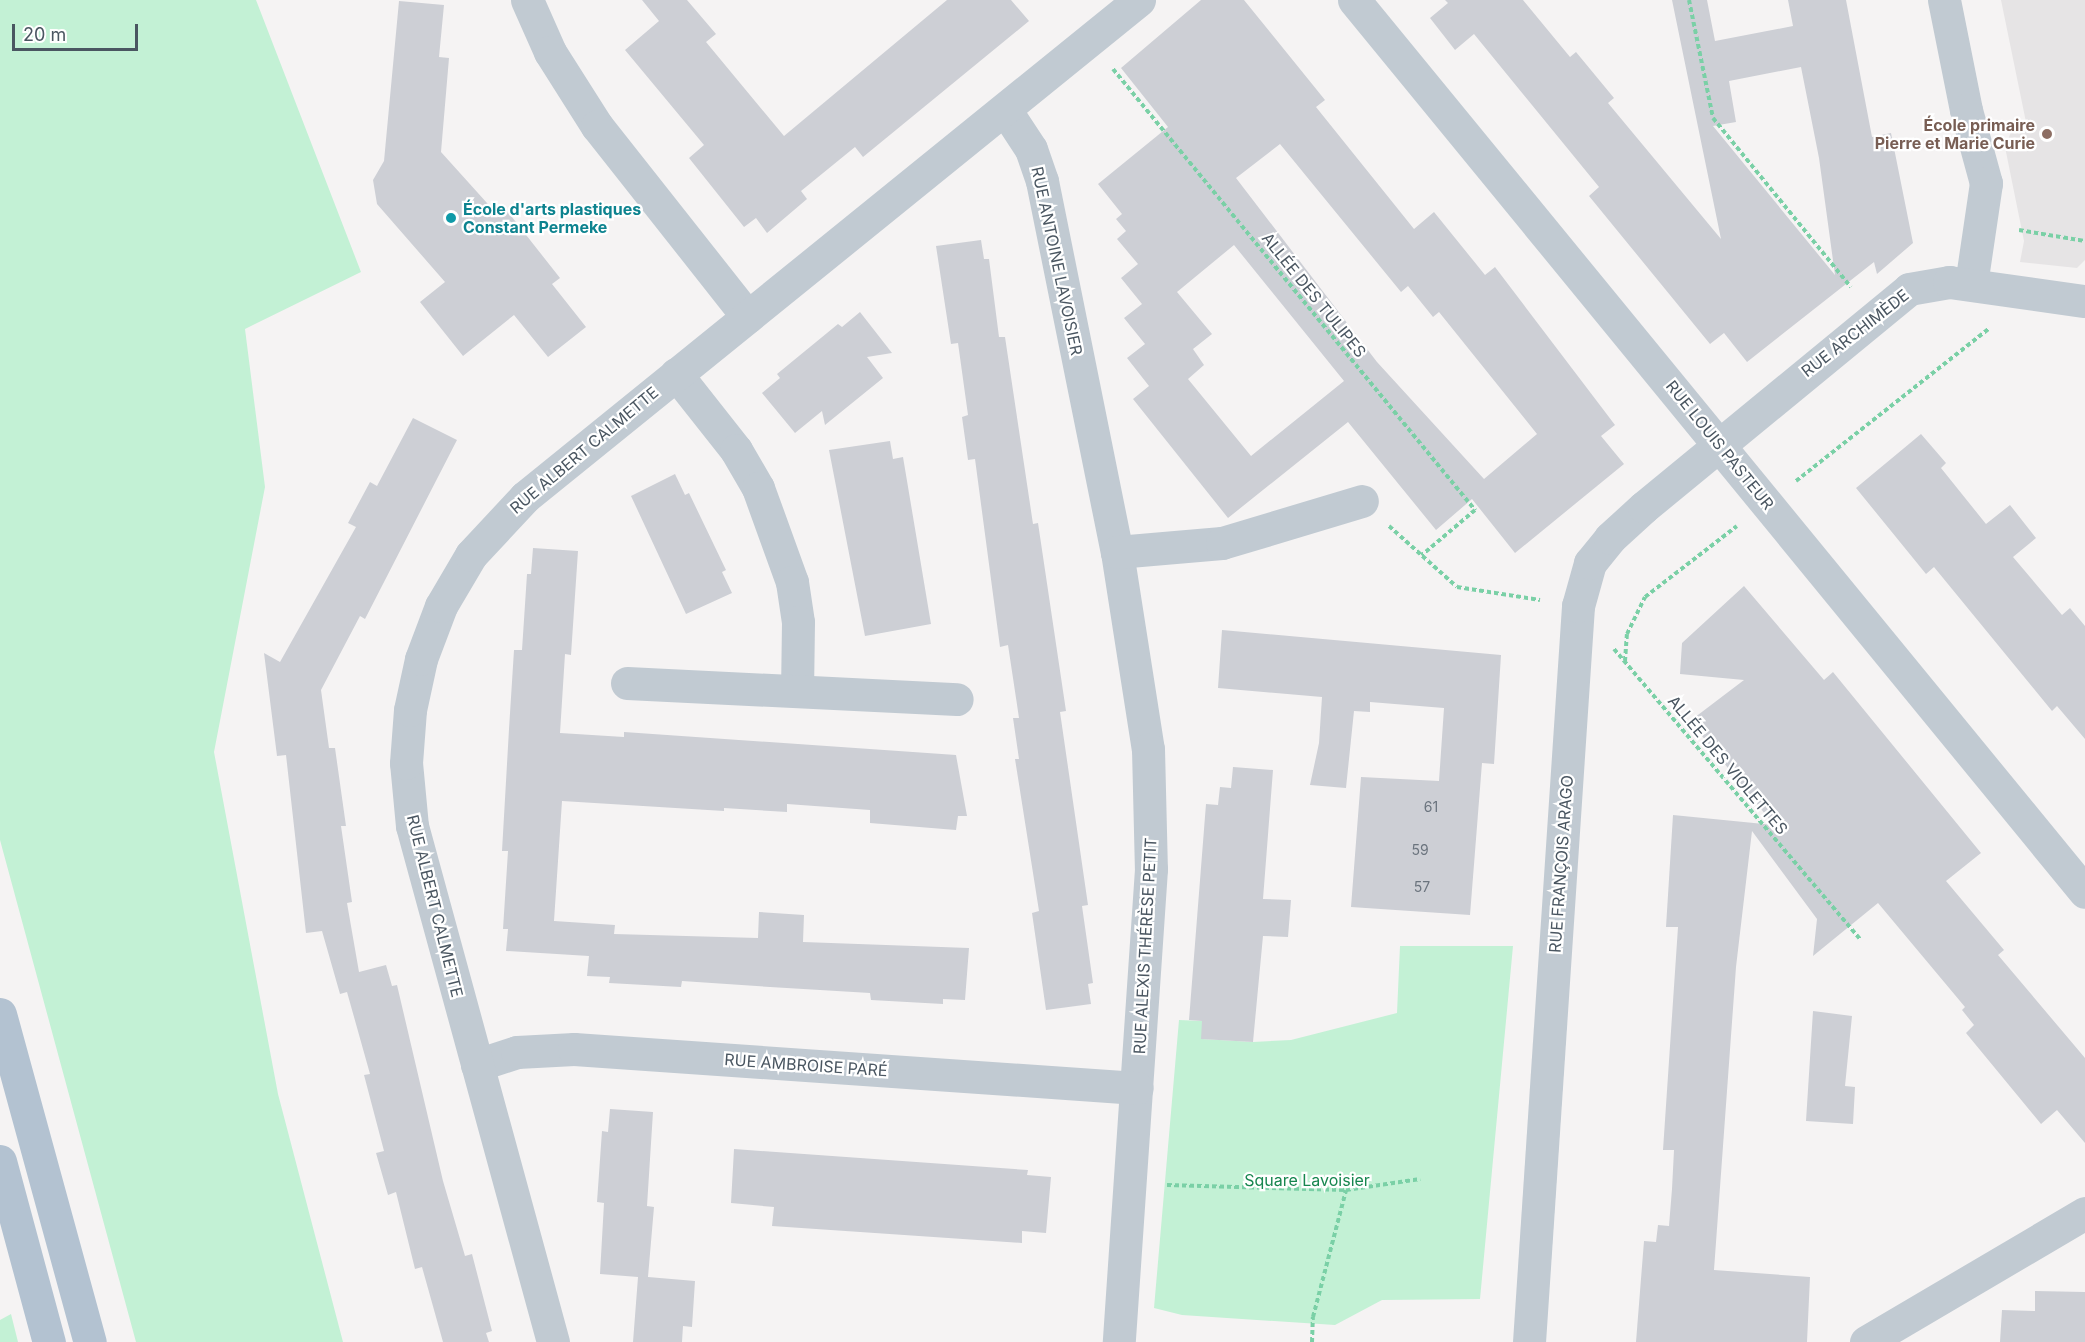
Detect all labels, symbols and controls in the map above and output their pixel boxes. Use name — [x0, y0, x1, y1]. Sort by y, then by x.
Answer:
scale bar — [15, 12, 141, 50]
text: 20 m — [23, 24, 66, 45]
place label: École primaire Pierre et Marie Curie — [1875, 115, 2035, 153]
marker: École primaire Pierre et Marie Curie — [2040, 127, 2054, 141]
street label: RUE ANTOINE LAVOISIER — [1028, 165, 1086, 357]
place label: École d'arts plastiques Constant Permeke — [463, 199, 641, 237]
marker: École d'arts plastiques Constant Permeke — [444, 211, 458, 225]
street label: ALLÉE DES TULIPES — [1258, 229, 1370, 361]
street label: RUE ARCHIMÈDE — [1798, 285, 1912, 381]
street label: RUE LOUIS PASTEUR — [1662, 377, 1778, 513]
street label: RUE ALBERT CALMETTE — [506, 382, 662, 518]
street label: ALLÉE DES VIOLETTES — [1664, 692, 1792, 838]
street label: RUE FRANÇOIS ARAGO — [1545, 774, 1577, 954]
house number: 61 — [1424, 799, 1438, 815]
street label: RUE ALBERT CALMETTE — [403, 813, 467, 999]
street label: RUE ALEXIS THÉRÈSE PETIT — [1130, 837, 1160, 1055]
house number: 59 — [1411, 842, 1429, 858]
house number: 57 — [1414, 879, 1430, 895]
street label: RUE AMBROISE PARÉ — [724, 1050, 888, 1080]
park label: Square Lavoisier — [1244, 1170, 1370, 1190]

